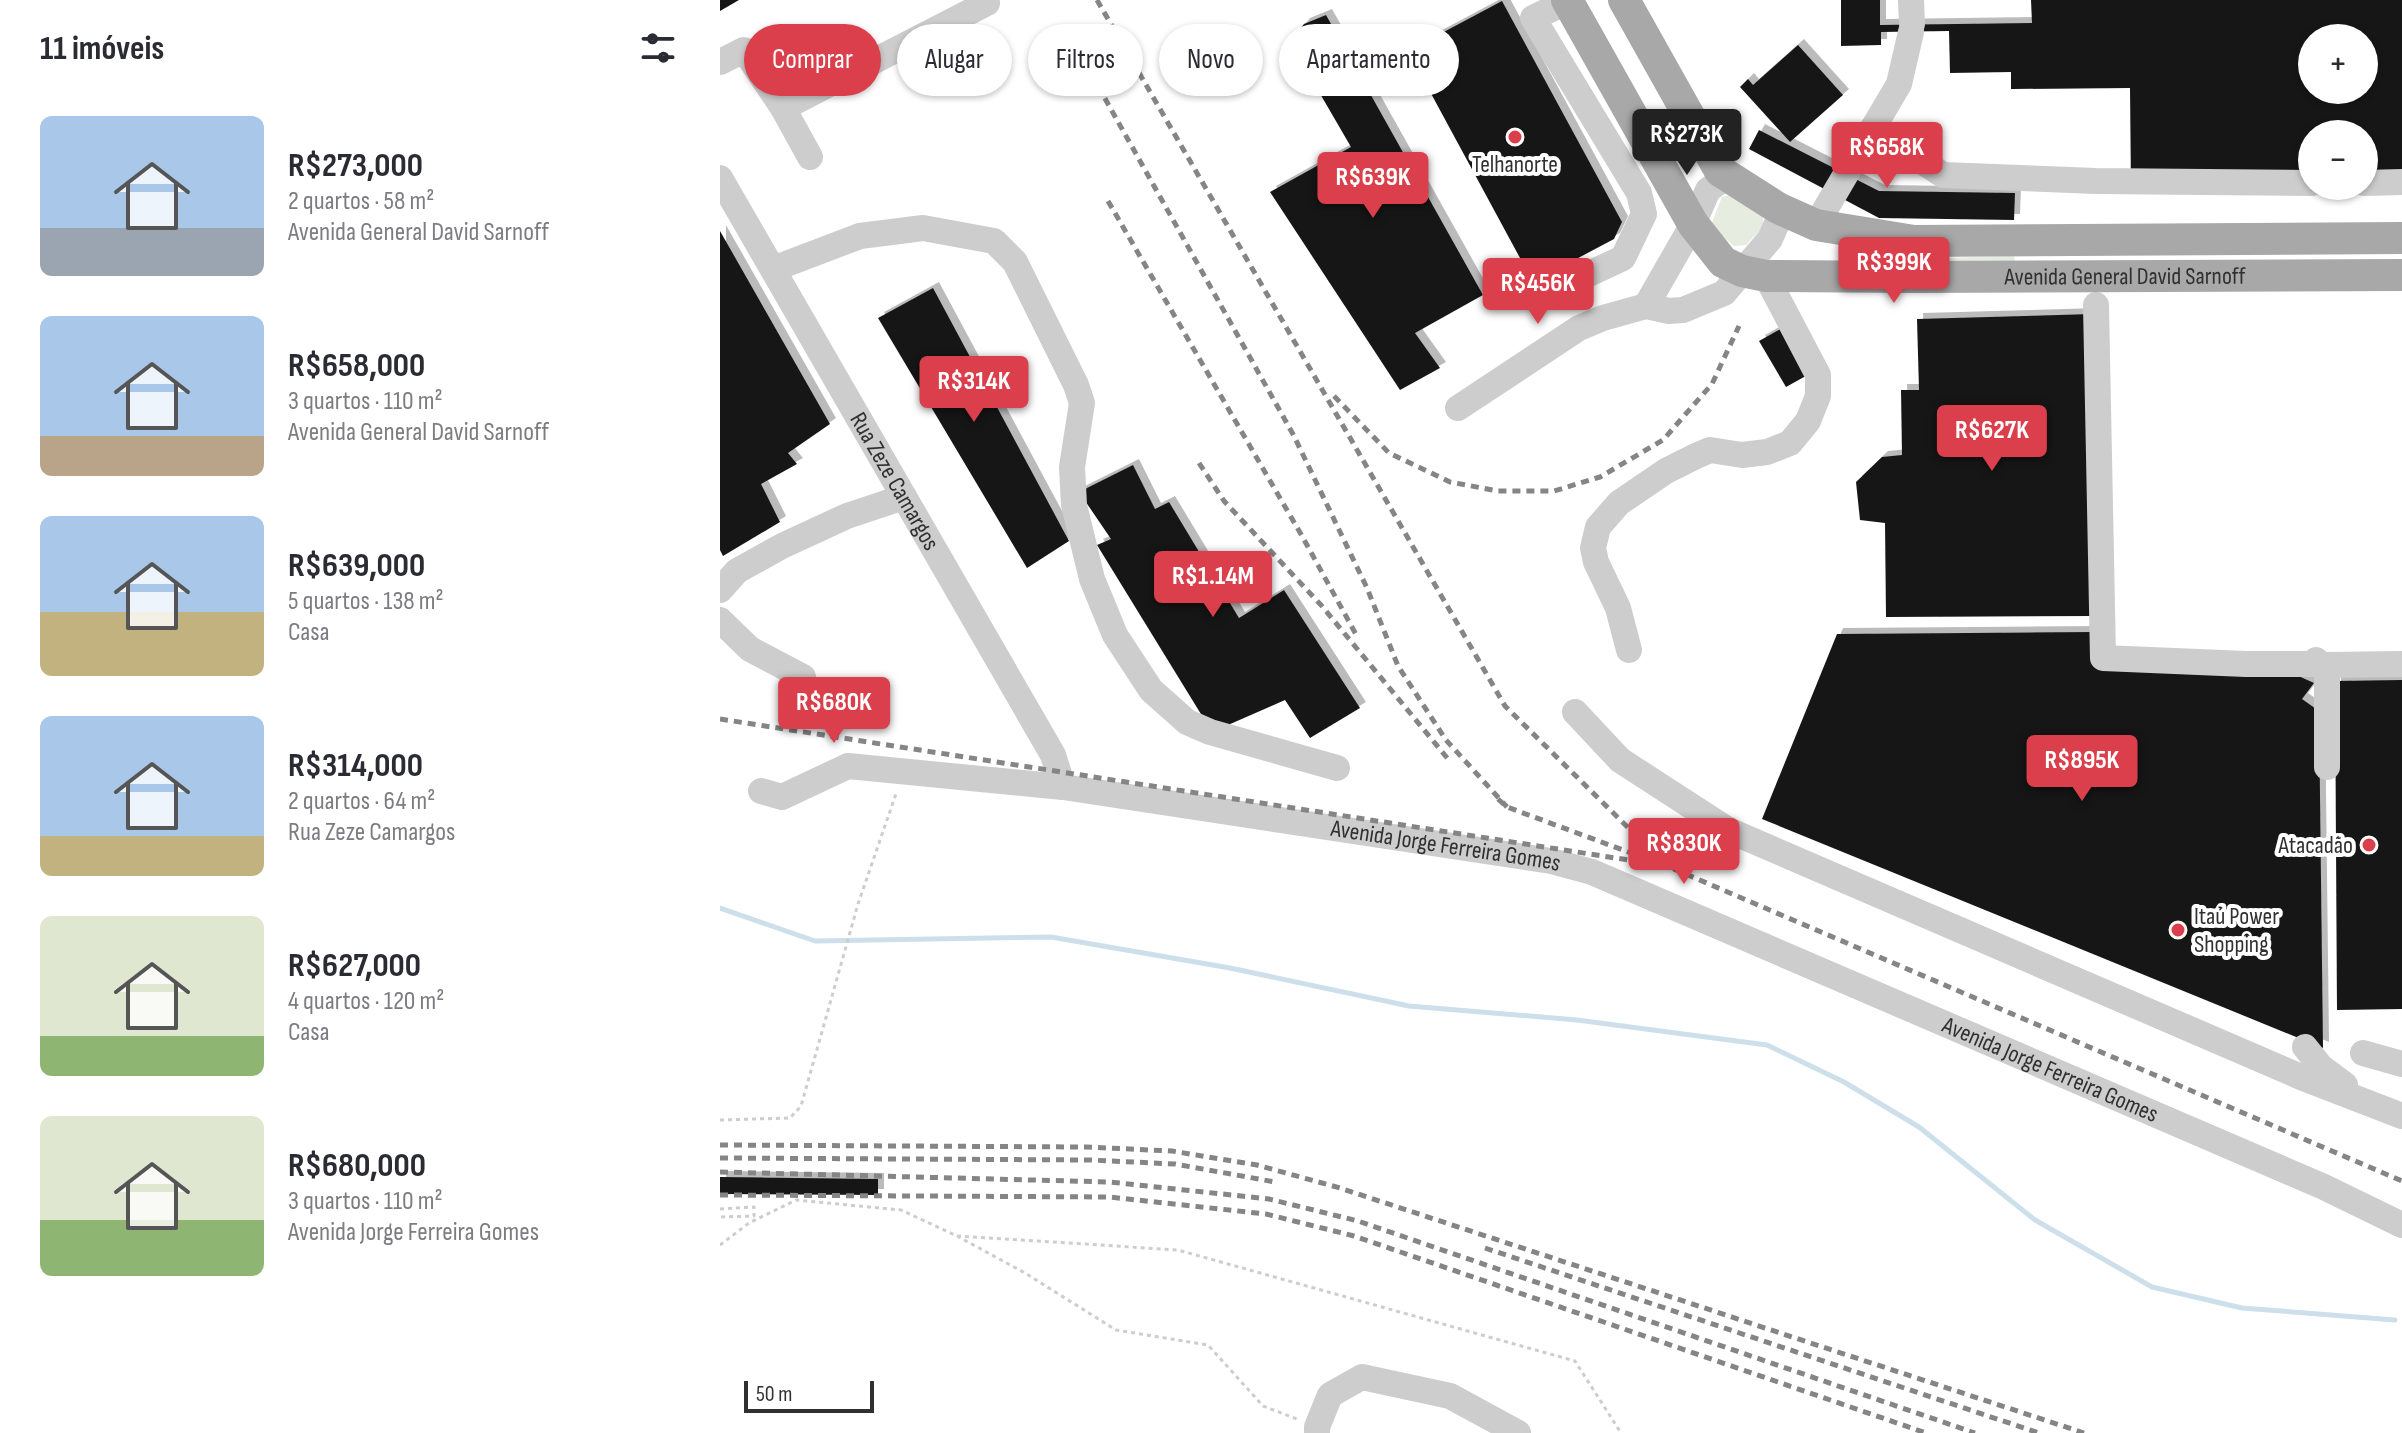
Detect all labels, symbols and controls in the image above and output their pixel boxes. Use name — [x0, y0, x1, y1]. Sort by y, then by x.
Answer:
chip: Comprar — [744, 24, 881, 96]
chip: Alugar — [897, 24, 1012, 96]
chip: Filtros — [1028, 24, 1143, 96]
chip: Novo — [1159, 24, 1263, 96]
chip: Apartamento — [1279, 24, 1459, 96]
map controls — [2298, 24, 2378, 200]
button: + — [2298, 24, 2378, 104]
icon: filters — [636, 26, 680, 70]
text: 11 imóveis — [40, 28, 164, 69]
pin: R$273K — [1622, 109, 1752, 177]
text: R$273K — [1650, 119, 1724, 150]
button: − — [2298, 120, 2378, 200]
pin: R$658K — [1822, 122, 1952, 190]
marker: Telhanorte — [1506, 128, 1524, 146]
text: R$658K — [1850, 132, 1924, 163]
text: R$273,000 — [288, 145, 423, 186]
icon: home — [104, 148, 200, 244]
place label: Telhanorte — [1472, 150, 1558, 179]
pin: R$639K — [1308, 152, 1438, 220]
text: R$639K — [1335, 162, 1411, 193]
text: 2 quartos · 58 m² — [288, 186, 434, 217]
text: Avenida General David Sarnoff — [288, 217, 549, 248]
pin: R$399K — [1829, 237, 1959, 305]
text: R$399K — [1856, 247, 1932, 278]
pin: R$456K — [1473, 258, 1603, 326]
street label: Avenida General David Sarnoff — [2003, 261, 2246, 291]
text: R$456K — [1501, 268, 1575, 299]
text: R$658,000 — [288, 345, 425, 386]
icon: home — [104, 348, 200, 444]
pin: R$314K — [909, 356, 1039, 424]
text: R$314K — [937, 366, 1011, 397]
text: 3 quartos · 110 m² — [288, 386, 443, 417]
pin: R$627K — [1927, 405, 2057, 473]
street label: Rua Zeze Camargos — [844, 407, 946, 555]
text: R$627K — [1955, 415, 2029, 446]
text: Avenida General David Sarnoff — [288, 417, 549, 448]
text: R$639,000 — [288, 545, 425, 586]
icon: home — [104, 548, 200, 644]
pin: R$1.14M — [1139, 551, 1287, 619]
text: R$1.14M — [1172, 561, 1254, 592]
text: 5 quartos · 138 m² — [288, 586, 444, 617]
text: Casa — [288, 617, 329, 648]
pin: R$680K — [769, 677, 899, 745]
text: R$680K — [796, 687, 872, 718]
pin: R$895K — [2017, 735, 2147, 803]
text: R$314,000 — [288, 745, 423, 786]
text: R$895K — [2045, 745, 2119, 776]
icon: home — [104, 748, 200, 844]
text: 2 quartos · 64 m² — [288, 786, 435, 817]
street label: Avenida Jorge Ferreira Gomes — [1328, 813, 1564, 877]
text: Rua Zeze Camargos — [288, 817, 455, 848]
pin: R$830K — [1619, 818, 1749, 886]
text: R$830K — [1646, 828, 1722, 859]
place label: Atacadão — [2278, 831, 2353, 860]
marker: Atacadão — [2360, 836, 2378, 854]
place label: Itaú Power Shopping — [2194, 902, 2279, 959]
marker: Itaú Power Shopping — [2169, 921, 2187, 939]
text: R$627,000 — [288, 945, 421, 986]
icon: home — [104, 948, 200, 1044]
text: 4 quartos · 120 m² — [288, 986, 444, 1017]
street label: Avenida Jorge Ferreira Gomes — [1937, 1010, 2163, 1128]
text: Casa — [288, 1017, 329, 1048]
text: R$680,000 — [288, 1145, 426, 1186]
icon: home — [104, 1148, 200, 1244]
text: 3 quartos · 110 m² — [288, 1186, 443, 1217]
text: Avenida Jorge Ferreira Gomes — [288, 1217, 539, 1248]
scale bar — [744, 1377, 874, 1413]
text: 50 m — [756, 1381, 792, 1408]

